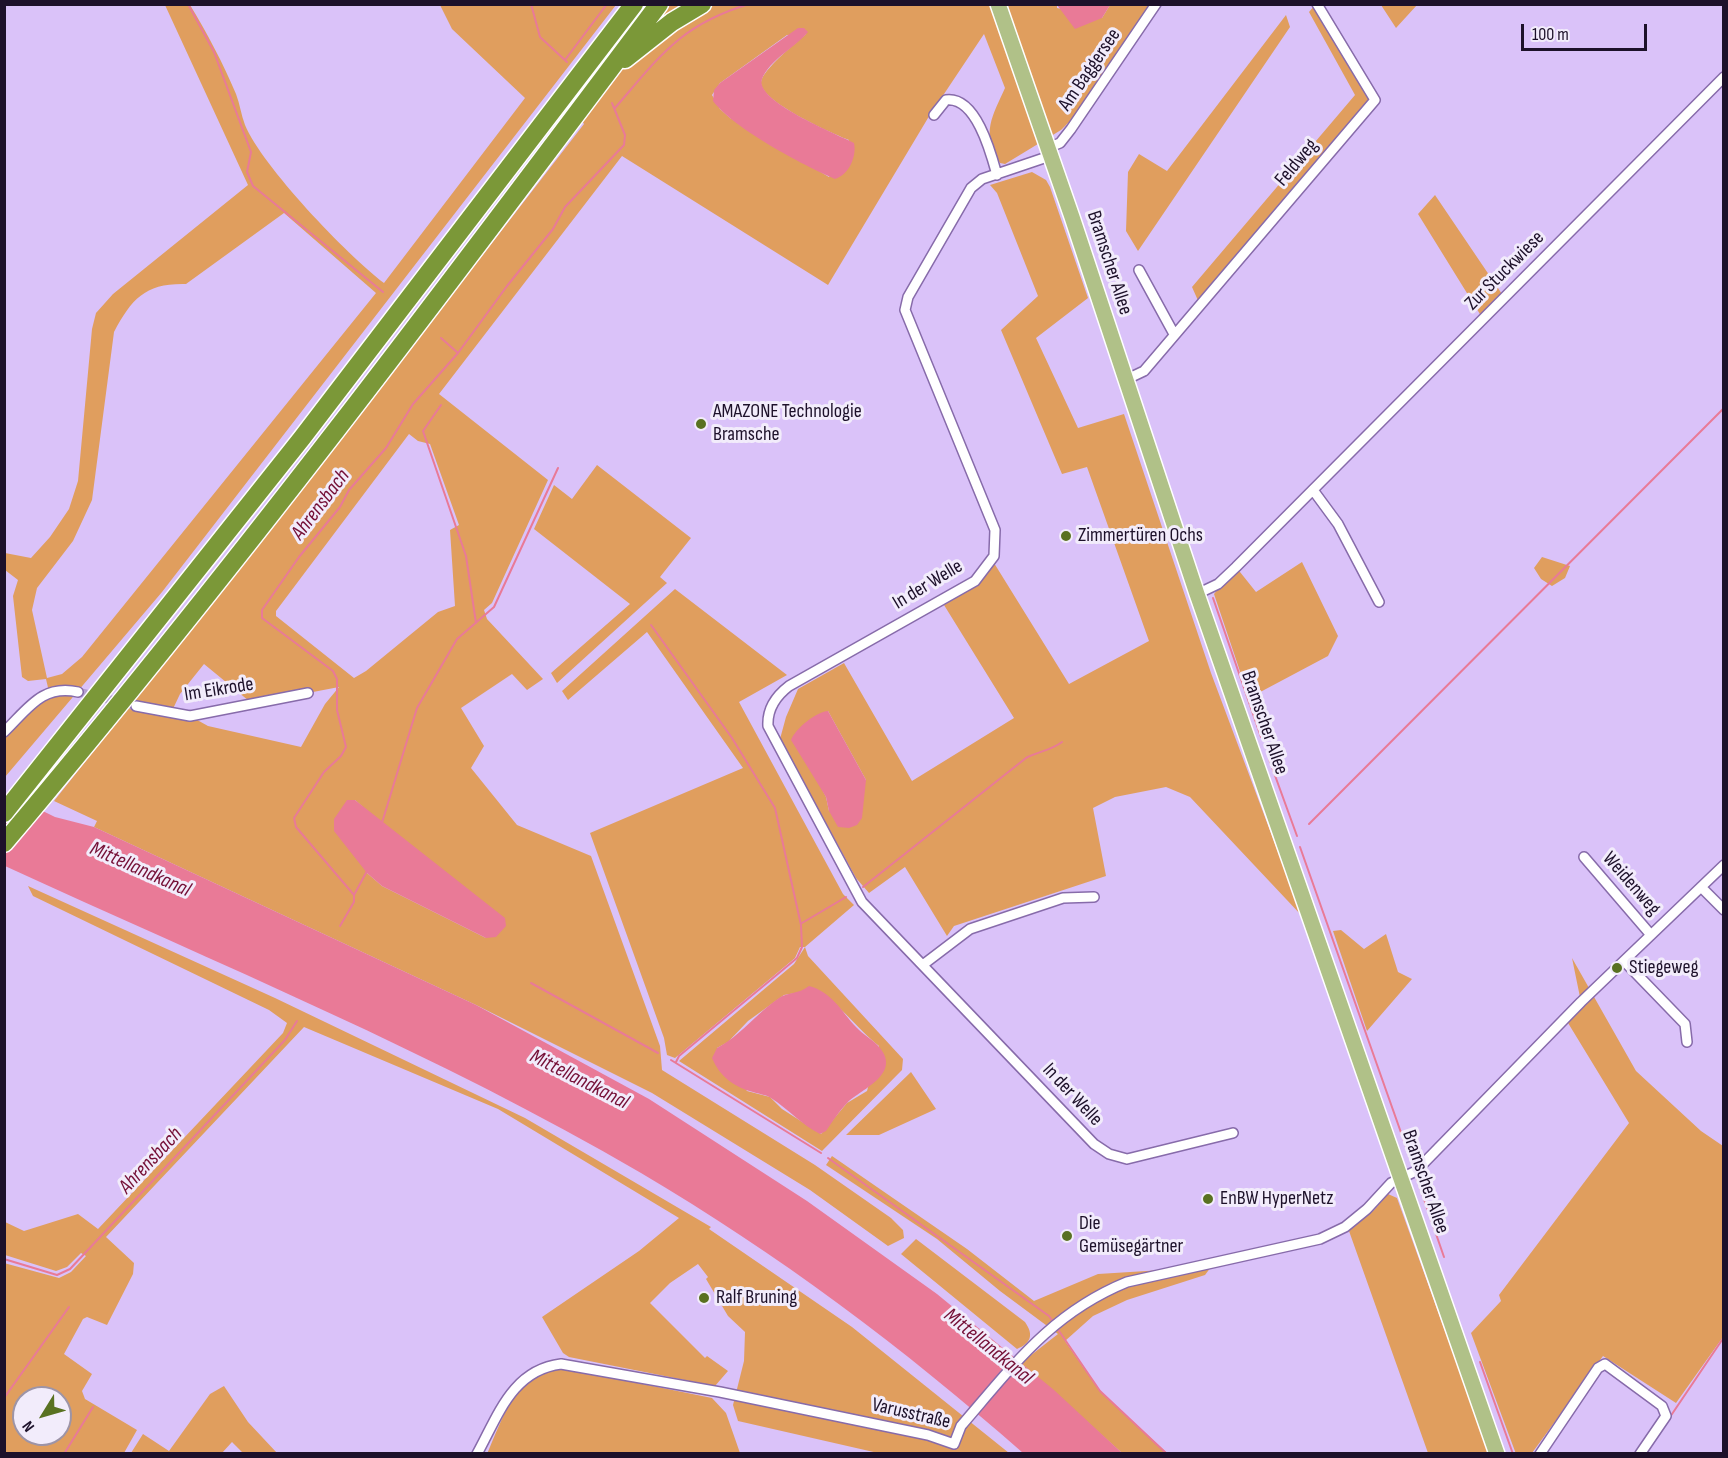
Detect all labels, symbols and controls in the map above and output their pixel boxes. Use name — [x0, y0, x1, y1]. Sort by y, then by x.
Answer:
scale bar — [1524, 12, 1650, 50]
street label: Am Baggersee — [1054, 24, 1126, 116]
text: 100 m — [1532, 24, 1569, 45]
street label: Feldweg — [1270, 134, 1324, 192]
street label: Bramscher Allee — [1081, 208, 1137, 318]
street label: Zur Stuckwiese — [1460, 226, 1550, 316]
place label: AMAZONE Technologie Bramsche — [713, 400, 862, 447]
marker: AMAZONE Technologie Bramsche — [694, 417, 708, 431]
water label: Ahrensbach — [286, 465, 356, 545]
place label: Zimmertüren Ochs — [1078, 524, 1203, 548]
marker: Zimmertüren Ochs — [1059, 529, 1073, 543]
street label: In der Welle — [889, 555, 967, 615]
street label: Bramscher Allee — [1235, 668, 1293, 778]
street label: Im Eikrode — [183, 673, 255, 707]
water label: Mittellandkanal — [86, 837, 194, 903]
street label: Weidenweg — [1597, 847, 1665, 921]
place label: Stiegeweg — [1629, 956, 1698, 980]
marker: Stiegeweg — [1610, 961, 1624, 975]
water label: Mittellandkanal — [525, 1044, 633, 1116]
street label: In der Welle — [1037, 1059, 1107, 1131]
water label: Ahrensbach — [114, 1122, 188, 1200]
street label: Bramscher Allee — [1396, 1127, 1454, 1237]
place label: EnBW HyperNetz — [1220, 1187, 1333, 1211]
marker: EnBW HyperNetz — [1201, 1192, 1215, 1206]
place label: Die Gemüsegärtner — [1079, 1212, 1183, 1259]
marker: Die Gemüsegärtner — [1060, 1229, 1074, 1243]
place label: Ralf Bruning — [716, 1286, 797, 1310]
marker: Ralf Bruning — [697, 1291, 711, 1305]
water label: Mittellandkanal — [938, 1303, 1038, 1391]
north arrow — [12, 1386, 72, 1446]
street label: Varusstraße — [869, 1393, 953, 1435]
text: N — [19, 1417, 39, 1435]

